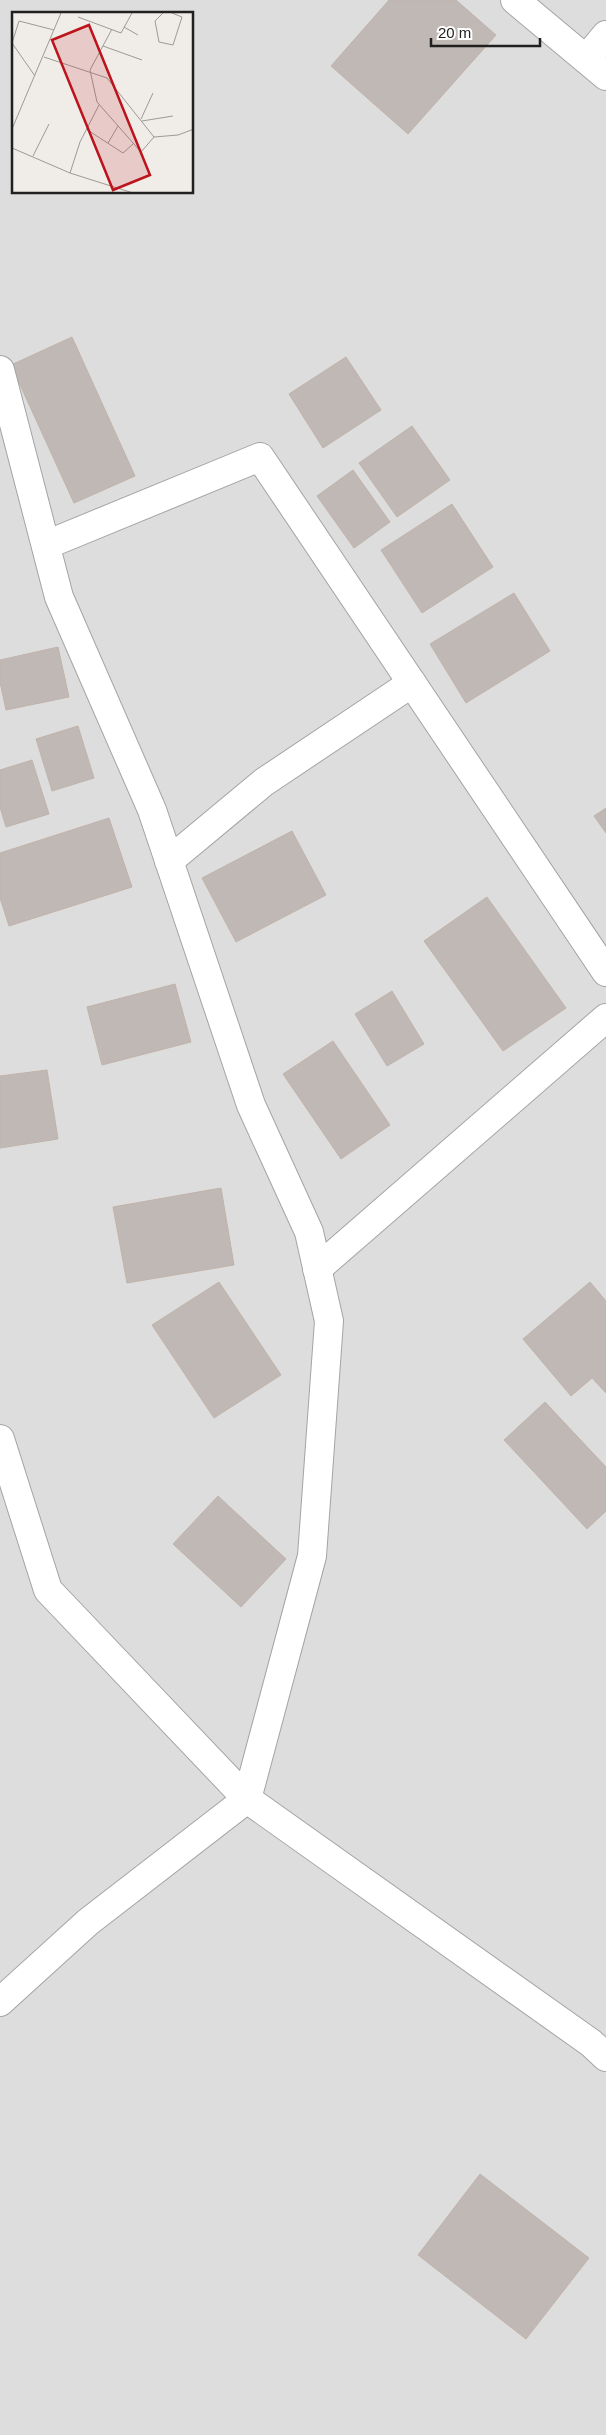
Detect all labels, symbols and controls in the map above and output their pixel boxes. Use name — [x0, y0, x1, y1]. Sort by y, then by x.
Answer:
inset map — [12, 12, 194, 194]
scale bar — [431, 15, 540, 47]
text: 20 m — [438, 24, 471, 41]

